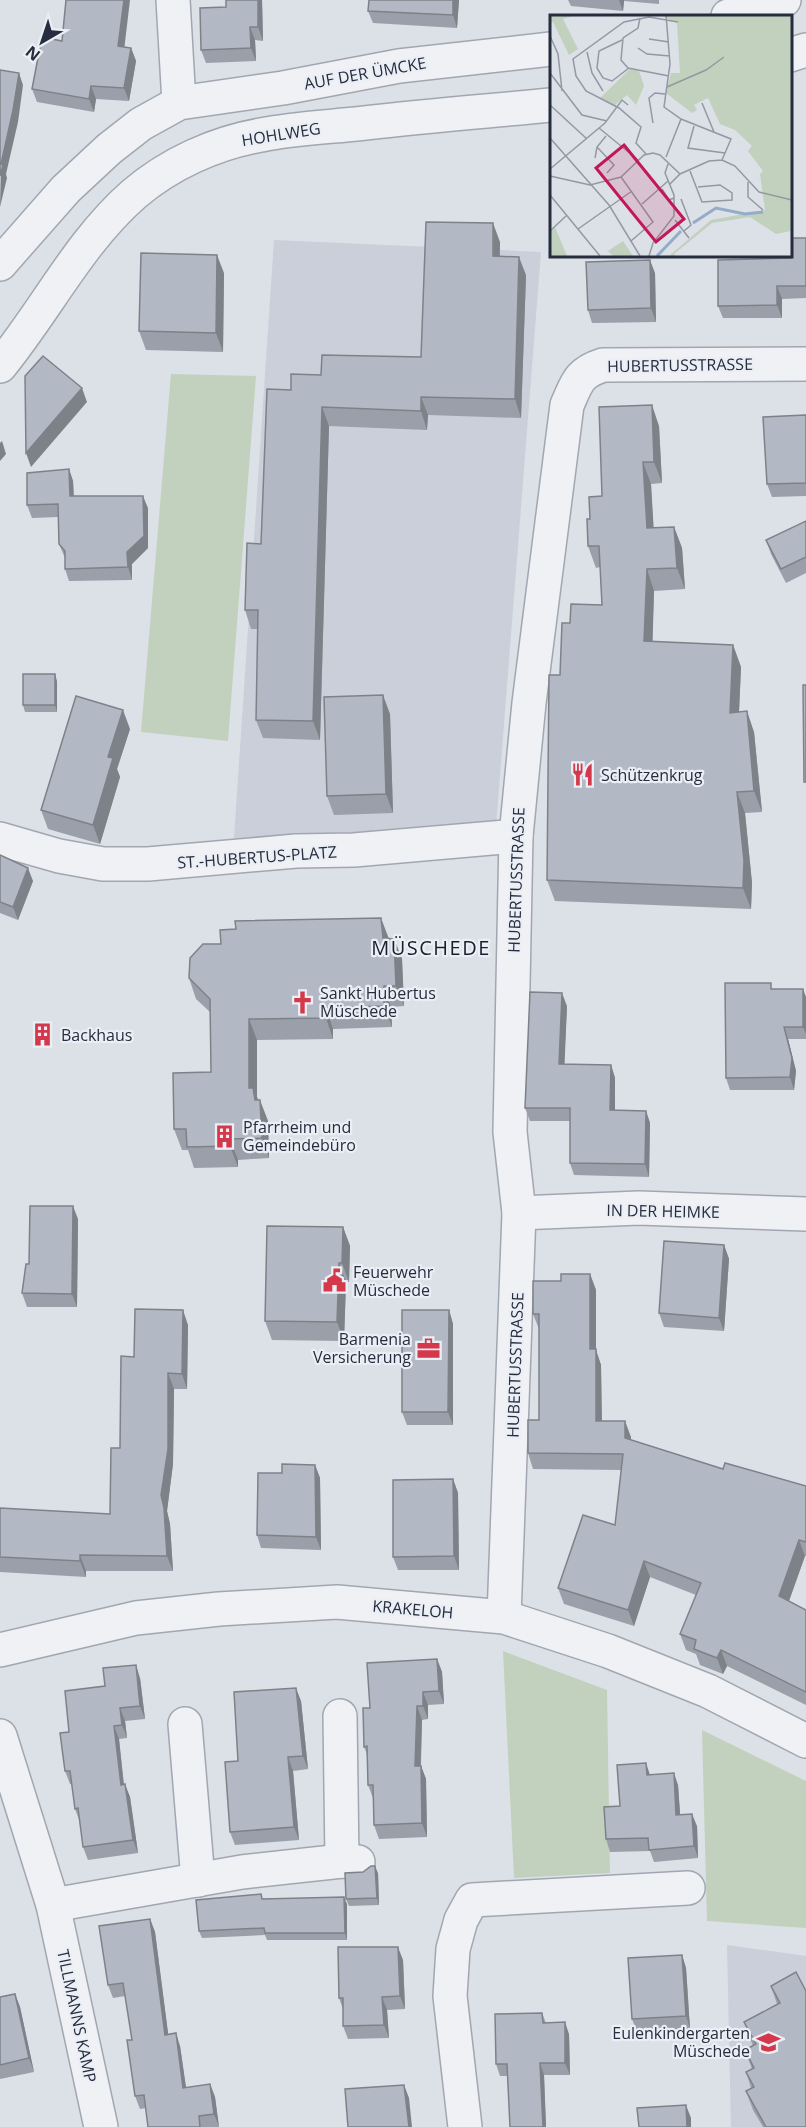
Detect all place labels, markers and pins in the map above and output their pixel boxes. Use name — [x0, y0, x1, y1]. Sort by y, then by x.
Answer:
restaurant icon: Schützenkrug — [570, 762, 596, 788]
place label: Schützenkrug — [601, 764, 703, 786]
place label: Sankt Hubertus Müschede — [320, 982, 436, 1022]
church icon: Sankt Hubertus Müschede — [289, 989, 315, 1015]
building icon: Backhaus — [30, 1022, 56, 1048]
place label: Backhaus — [61, 1024, 132, 1046]
place label: Pfarrheim und Gemeindebüro — [243, 1116, 356, 1156]
building icon: Pfarrheim und Gemeindebüro — [212, 1123, 238, 1149]
place label: Feuerwehr Müschede — [353, 1261, 434, 1301]
public building icon: Feuerwehr Müschede — [322, 1268, 348, 1294]
place label: Barmenia Versicherung — [313, 1328, 411, 1368]
office icon: Barmenia Versicherung — [416, 1335, 442, 1361]
place label: Eulenkindergarten Müschede — [612, 2022, 750, 2062]
school or university icon: Eulenkindergarten Müschede — [755, 2029, 781, 2055]

